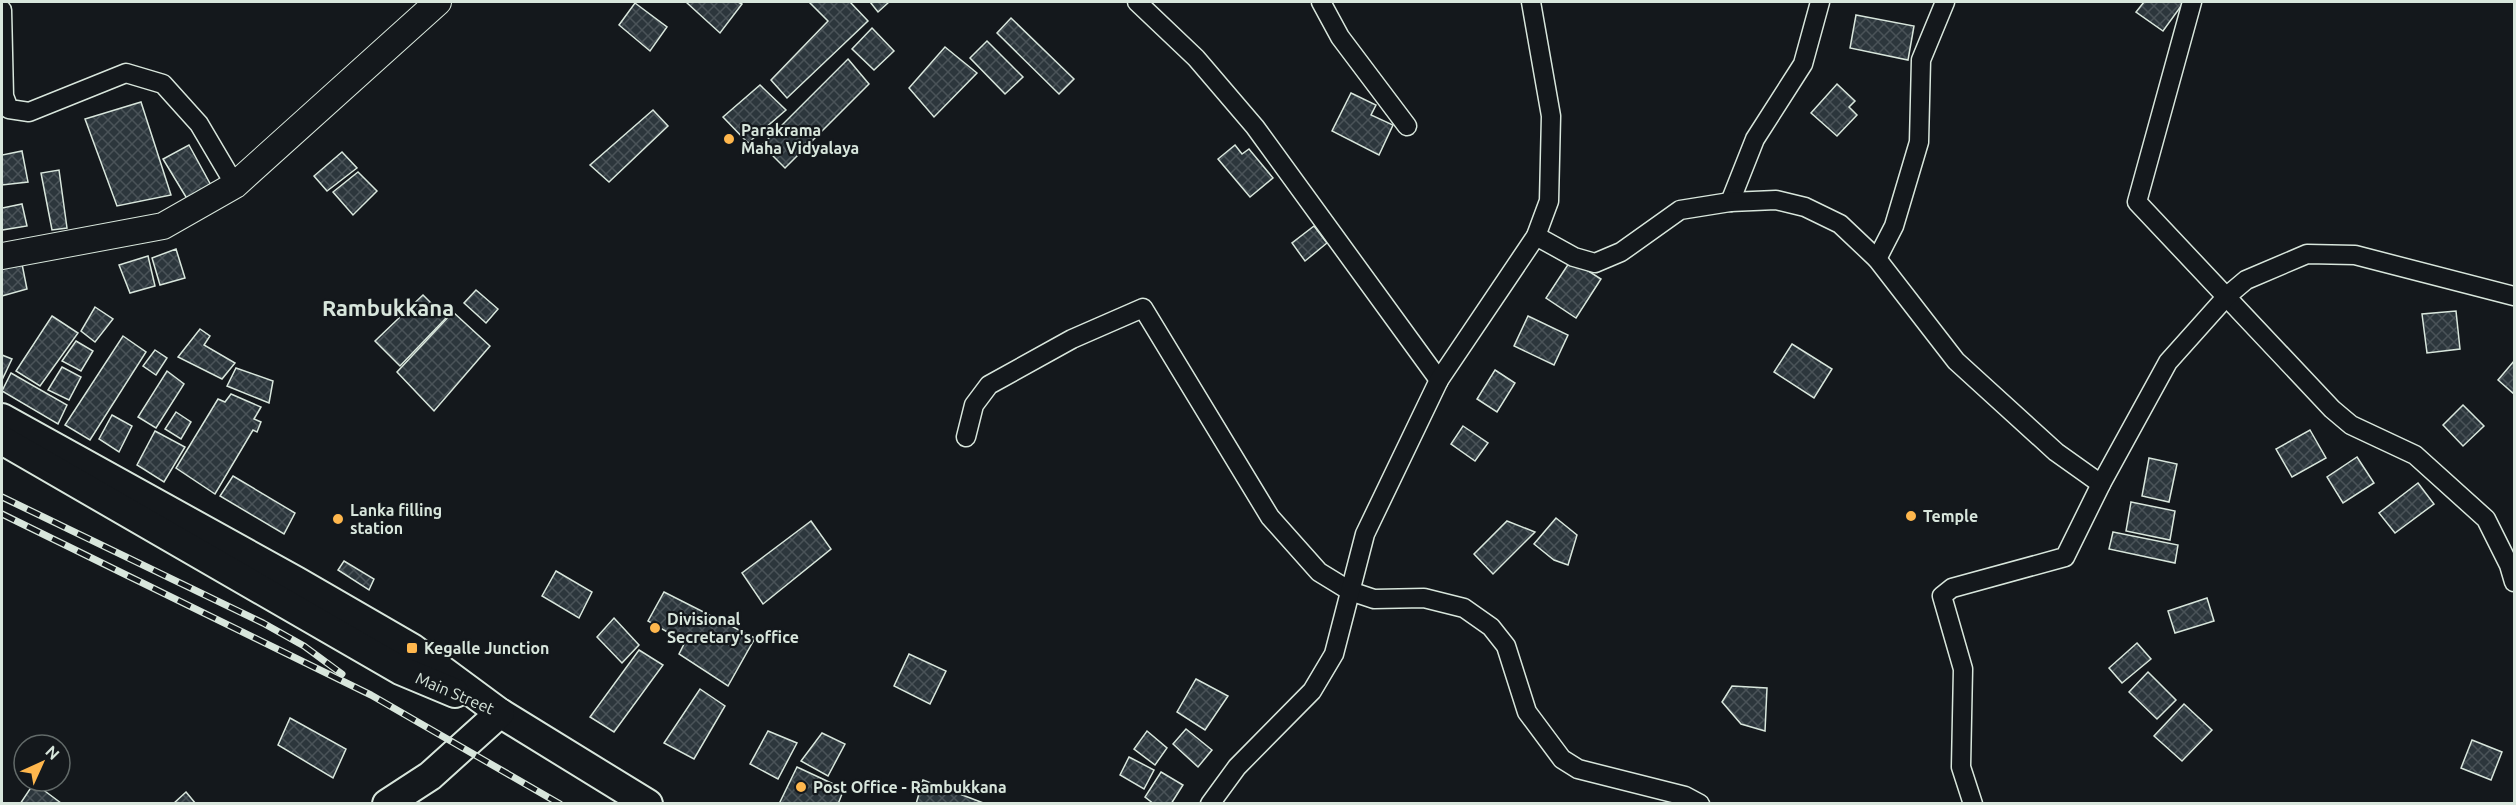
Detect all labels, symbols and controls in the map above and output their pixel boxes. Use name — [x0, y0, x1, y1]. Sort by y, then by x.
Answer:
place label: Parakrama Maha Vidyalaya — [741, 121, 859, 157]
marker: Parakrama Maha Vidyalaya — [722, 132, 736, 146]
district label: Rambukkana — [322, 295, 454, 320]
place label: Lanka filling station — [350, 501, 442, 537]
place label: Temple — [1923, 507, 1978, 525]
marker: Temple — [1904, 509, 1918, 523]
marker: Lanka filling station — [331, 512, 345, 526]
place label: Divisional Secretary's office — [667, 610, 799, 646]
marker: Divisional Secretary's office — [648, 621, 662, 635]
place label: Kegalle Junction — [424, 639, 549, 657]
marker: Kegalle Junction — [405, 641, 419, 655]
street label: Main Street — [413, 668, 498, 718]
north arrow — [12, 733, 72, 793]
text: N — [42, 742, 63, 763]
place label: Post Office - Rambukkana — [813, 778, 1007, 796]
marker: Post Office - Rambukkana — [794, 780, 808, 794]

